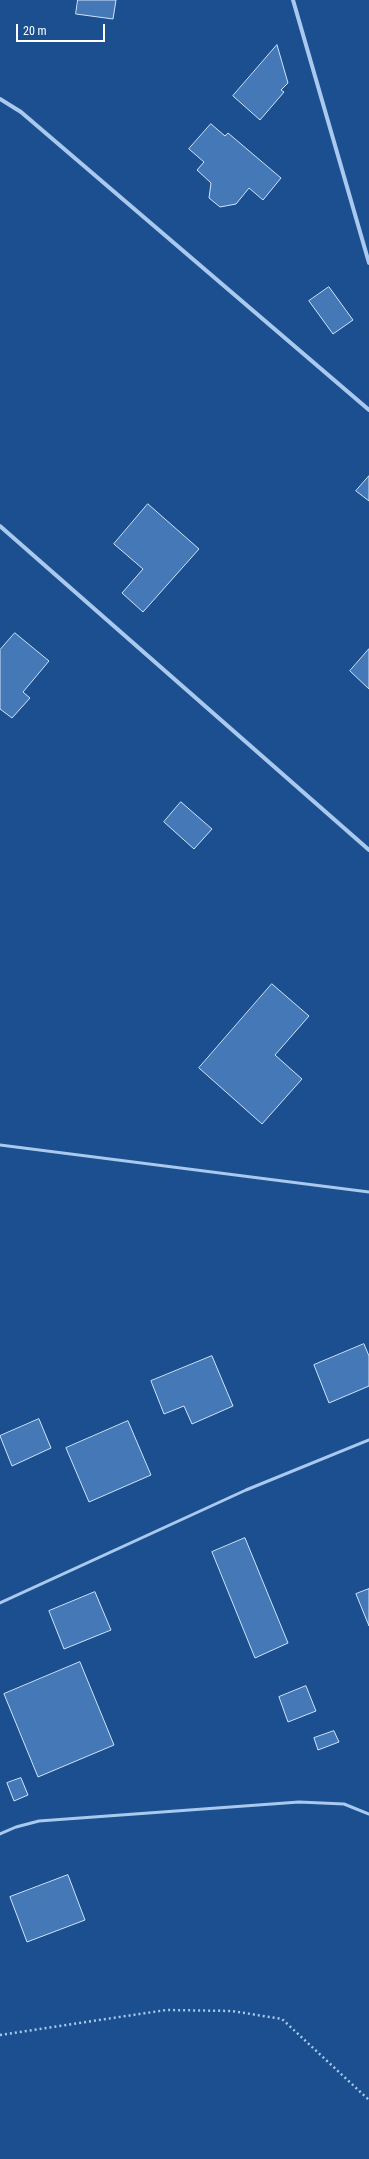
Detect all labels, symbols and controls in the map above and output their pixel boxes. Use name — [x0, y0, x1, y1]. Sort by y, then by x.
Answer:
scale bar — [18, 16, 107, 42]
text: 20 m — [23, 24, 47, 38]

